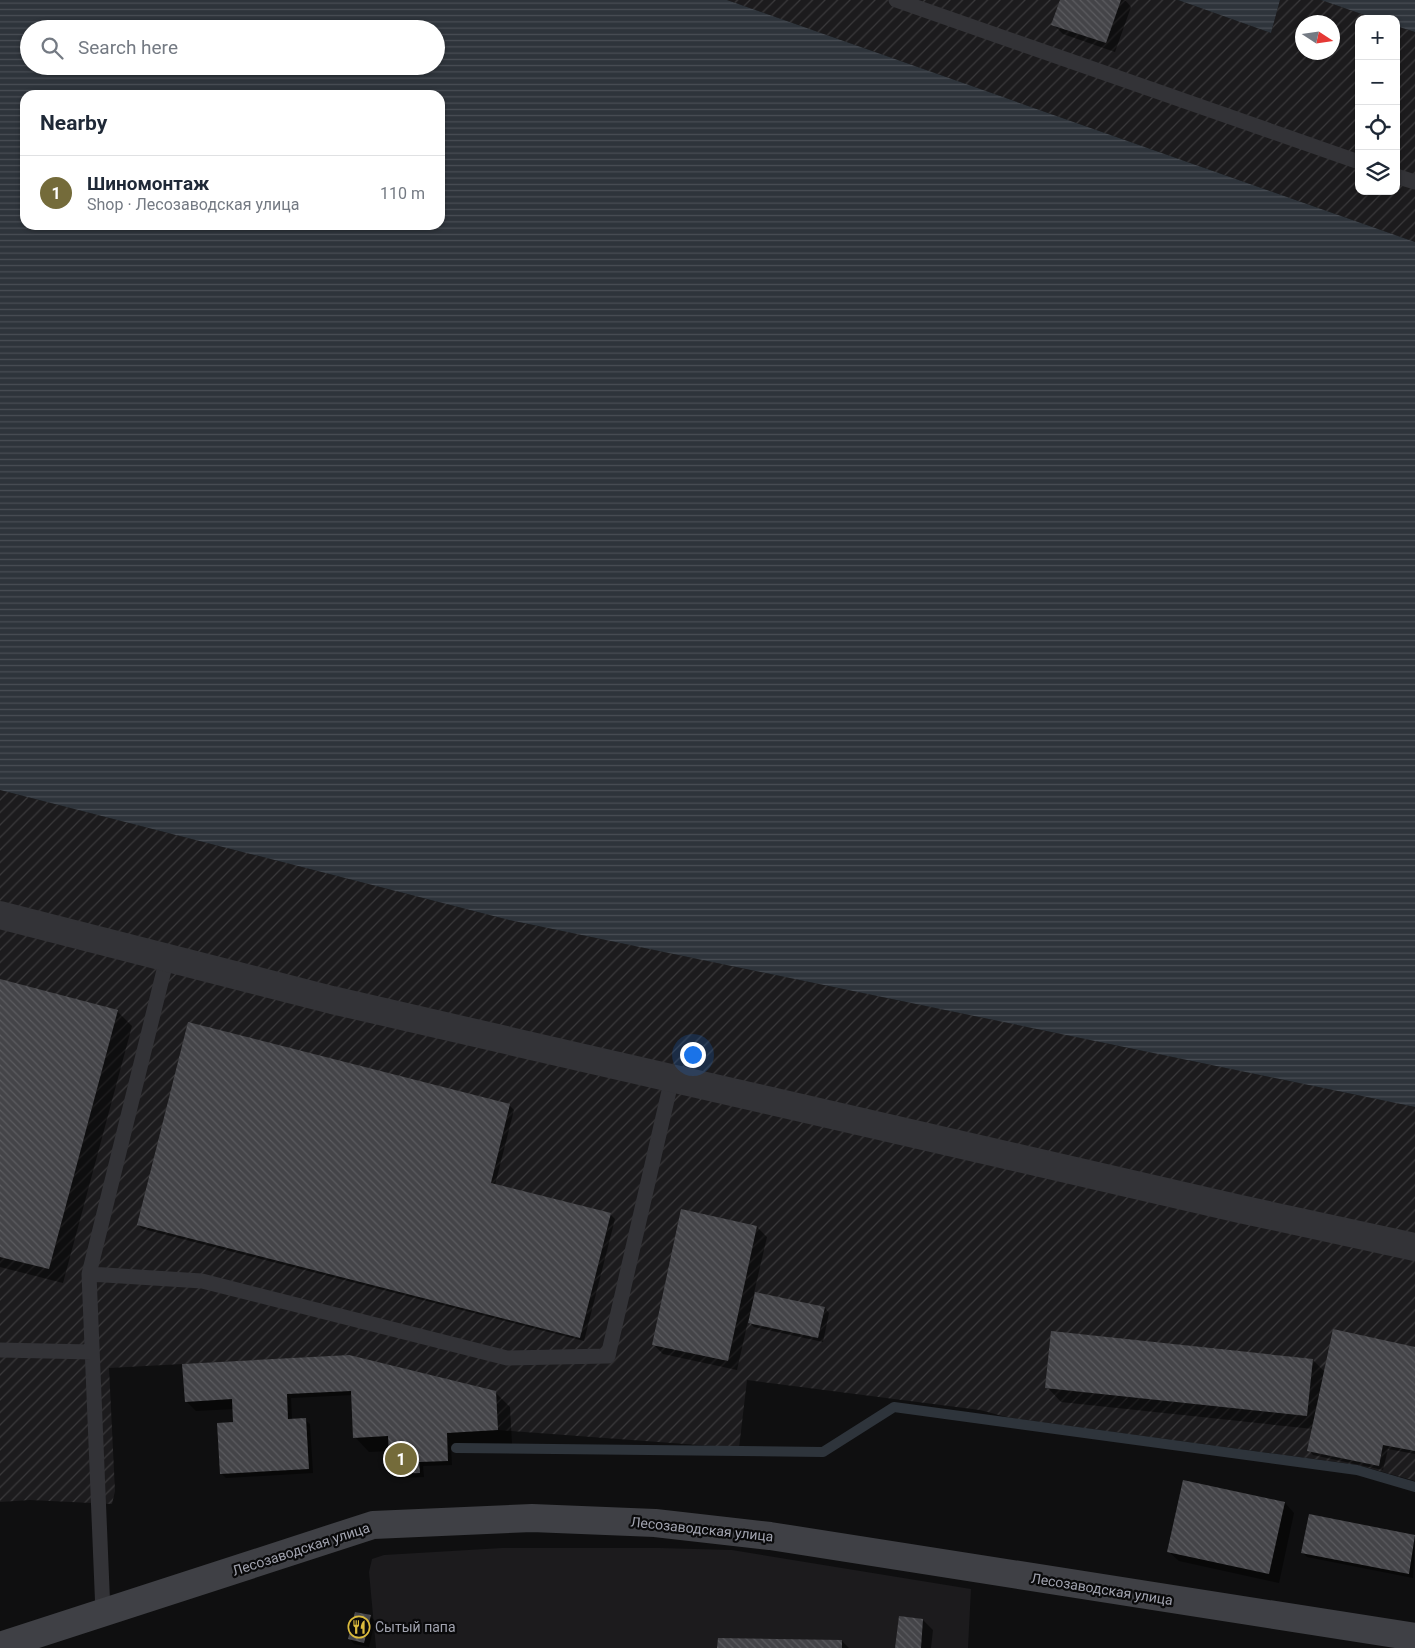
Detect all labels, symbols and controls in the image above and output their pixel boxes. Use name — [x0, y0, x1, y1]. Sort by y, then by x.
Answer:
north arrow — [1295, 15, 1340, 60]
map controls — [1355, 15, 1400, 195]
button: + — [1355, 15, 1400, 60]
search box — [20, 20, 445, 75]
icon: search — [38, 34, 66, 62]
text: Search here — [78, 36, 178, 59]
button: − — [1355, 60, 1400, 105]
button: locate — [1355, 105, 1400, 150]
text: Nearby — [40, 111, 107, 135]
button: layers — [1355, 150, 1400, 195]
text: Шиномонтаж — [87, 172, 209, 195]
text: 1 — [51, 184, 61, 203]
text: 110 m — [380, 184, 425, 203]
text: Shop · Лесозаводская улица — [87, 195, 299, 214]
your location — [680, 1042, 706, 1068]
pin: 1 — [385, 1440, 417, 1478]
street label: Лесозаводская улица — [630, 1514, 774, 1544]
street label: Лесозаводская улица — [230, 1519, 372, 1579]
street label: Лесозаводская улица — [1030, 1570, 1174, 1608]
restaurant icon: Сытый папа — [347, 1615, 371, 1639]
place label: Сытый папа — [375, 1619, 456, 1635]

